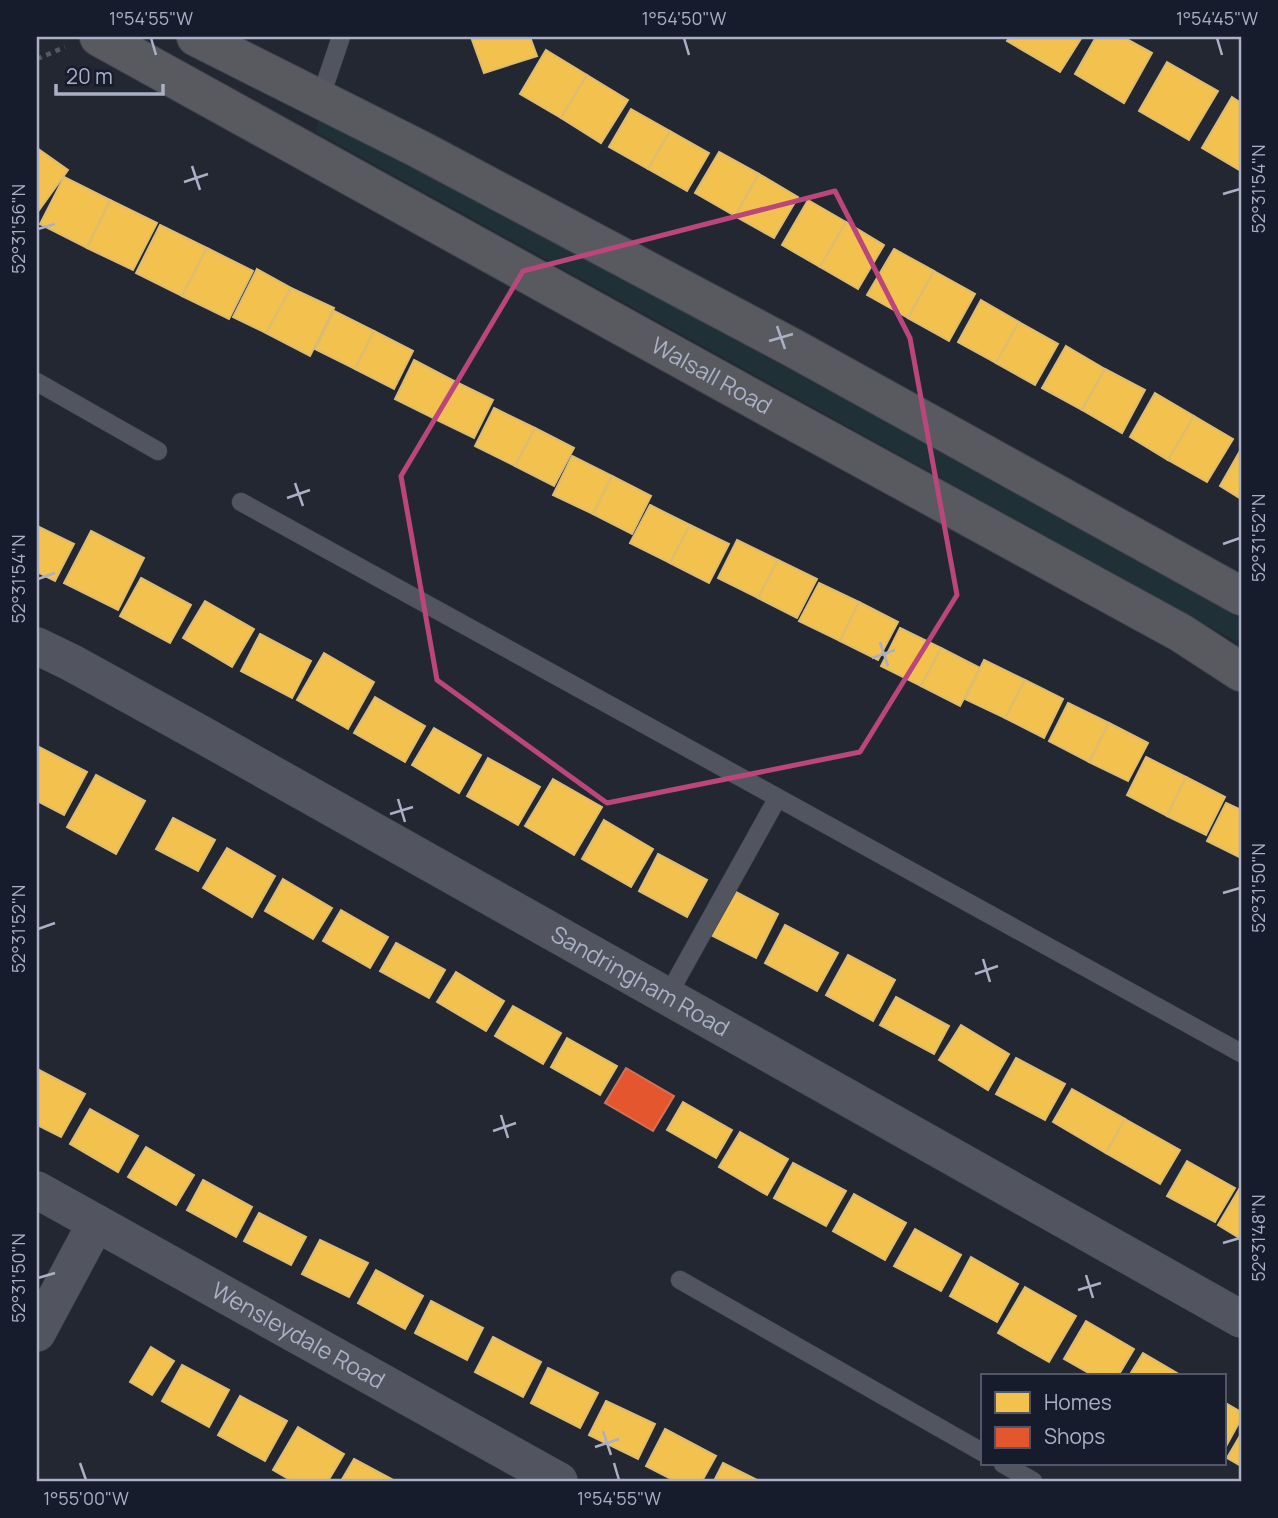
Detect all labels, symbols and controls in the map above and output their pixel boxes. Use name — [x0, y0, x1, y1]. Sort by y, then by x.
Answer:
text: 1°54'55"W — [109, 6, 193, 30]
text: 1°54'50"W — [642, 6, 727, 30]
text: 1°54'45"W — [1176, 6, 1258, 30]
scale bar — [56, 52, 163, 96]
text: 20 m — [66, 62, 113, 90]
text: 52°31'54"N — [1246, 145, 1270, 233]
text: 52°31'56"N — [6, 184, 30, 274]
street label: Walsall Road — [646, 329, 778, 421]
text: 52°31'52"N — [1246, 494, 1270, 582]
text: 52°31'54"N — [6, 535, 30, 623]
text: 52°31'50"N — [1246, 843, 1270, 933]
text: 52°31'52"N — [6, 885, 30, 973]
street label: Sandringham Road — [545, 917, 736, 1043]
text: 52°31'48"N — [1246, 1194, 1270, 1282]
text: 52°31'50"N — [6, 1233, 30, 1323]
street label: Wensleydale Road — [206, 1274, 391, 1396]
legend — [981, 1374, 1226, 1466]
text: Homes — [1044, 1388, 1112, 1416]
text: Shops — [1044, 1422, 1105, 1450]
text: 1°55'00"W — [43, 1486, 129, 1510]
text: 1°54'55"W — [577, 1486, 661, 1510]

